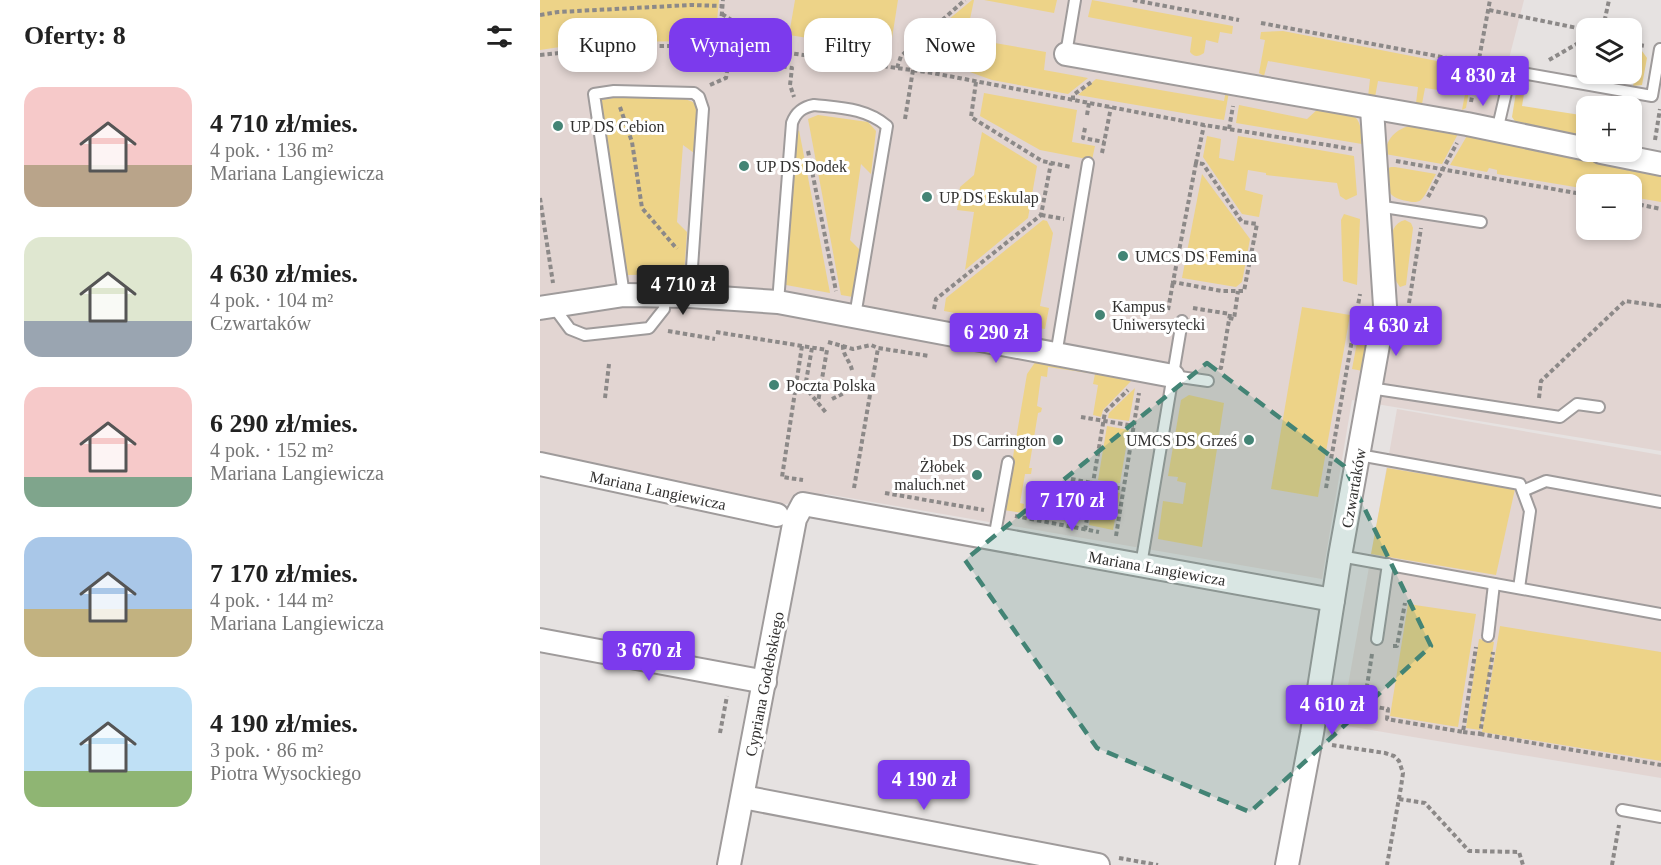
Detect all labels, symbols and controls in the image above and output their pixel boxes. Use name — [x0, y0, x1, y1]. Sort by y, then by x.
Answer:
chip: Kupno — [558, 18, 657, 72]
chip: Wynajem — [669, 18, 792, 72]
chip: Filtry — [804, 18, 892, 72]
chip: Nowe — [904, 18, 996, 72]
map controls — [1576, 18, 1642, 240]
button: layers — [1576, 18, 1642, 84]
icon: filters — [483, 20, 516, 53]
text: Oferty: 8 — [24, 21, 126, 50]
pin: 4 830 zł — [1421, 56, 1545, 107]
text: 4 830 zł — [1451, 64, 1515, 86]
button: + — [1576, 96, 1642, 162]
text: 4 710 zł/mies. — [210, 109, 358, 138]
icon: home — [72, 111, 144, 183]
place label: UP DS Cebion — [570, 118, 665, 135]
marker: UP DS Cebion — [551, 119, 565, 133]
text: 4 pok. · 136 m² — [210, 139, 333, 161]
place label: UP DS Dodek — [756, 158, 847, 175]
marker: UP DS Dodek — [737, 159, 751, 173]
text: Mariana Langiewicza — [210, 162, 384, 184]
button: − — [1576, 174, 1642, 240]
place label: UP DS Eskulap — [939, 189, 1039, 207]
marker: UP DS Eskulap — [920, 190, 934, 204]
place label: UMCS DS Femina — [1135, 248, 1257, 265]
marker: UMCS DS Femina — [1116, 249, 1130, 263]
text: 4 630 zł/mies. — [210, 259, 358, 288]
icon: home — [72, 261, 144, 333]
pin: 4 710 zł — [621, 265, 745, 316]
text: 4 710 zł — [651, 273, 715, 295]
text: 4 pok. · 104 m² — [210, 289, 333, 311]
place label: Kampus Uniwersytecki — [1112, 298, 1206, 334]
pin: 4 630 zł — [1334, 306, 1458, 357]
marker: Kampus Uniwersytecki — [1093, 308, 1107, 322]
text: Czwartaków — [210, 312, 311, 334]
pin: 6 290 zł — [934, 313, 1058, 364]
text: 4 630 zł — [1364, 314, 1428, 336]
text: 6 290 zł — [964, 321, 1028, 343]
place label: Poczta Polska — [786, 377, 875, 394]
marker: Poczta Polska — [767, 378, 781, 392]
text: 6 290 zł/mies. — [210, 409, 358, 438]
icon: home — [72, 411, 144, 483]
place label: DS Carrington — [952, 432, 1046, 450]
place label: UMCS DS Grześ — [1126, 432, 1237, 449]
marker: DS Carrington — [1051, 433, 1065, 447]
marker: UMCS DS Grześ — [1242, 433, 1256, 447]
text: 4 pok. · 152 m² — [210, 439, 333, 461]
street label: Czwartaków — [1338, 446, 1369, 529]
place label: Żłobek maluch.net — [894, 458, 966, 493]
text: Mariana Langiewicza — [210, 462, 384, 484]
street label: Mariana Langiewicza — [588, 468, 728, 514]
marker: Żłobek maluch.net — [970, 468, 984, 482]
pin: 7 170 zł — [1010, 481, 1134, 532]
text: 7 170 zł — [1040, 489, 1104, 511]
street label: Mariana Langiewicza — [1087, 548, 1227, 590]
text: 7 170 zł/mies. — [210, 559, 358, 588]
icon: home — [72, 561, 144, 633]
text: 4 pok. · 144 m² — [210, 589, 333, 611]
street label: Cypriana Godebskiego — [742, 610, 788, 758]
text: Mariana Langiewicza — [210, 612, 384, 634]
pin: 3 670 zł — [587, 631, 711, 682]
text: 3 670 zł — [617, 639, 681, 661]
pin: 4 610 zł — [1270, 685, 1394, 736]
text: 4 610 zł — [1300, 693, 1364, 715]
text: 4 190 zł/mies. — [210, 709, 358, 738]
icon: home — [72, 711, 144, 783]
text: 3 pok. · 86 m² — [210, 739, 323, 761]
pin: 4 190 zł — [862, 760, 986, 811]
text: Piotra Wysockiego — [210, 762, 361, 784]
text: 4 190 zł — [892, 768, 956, 790]

